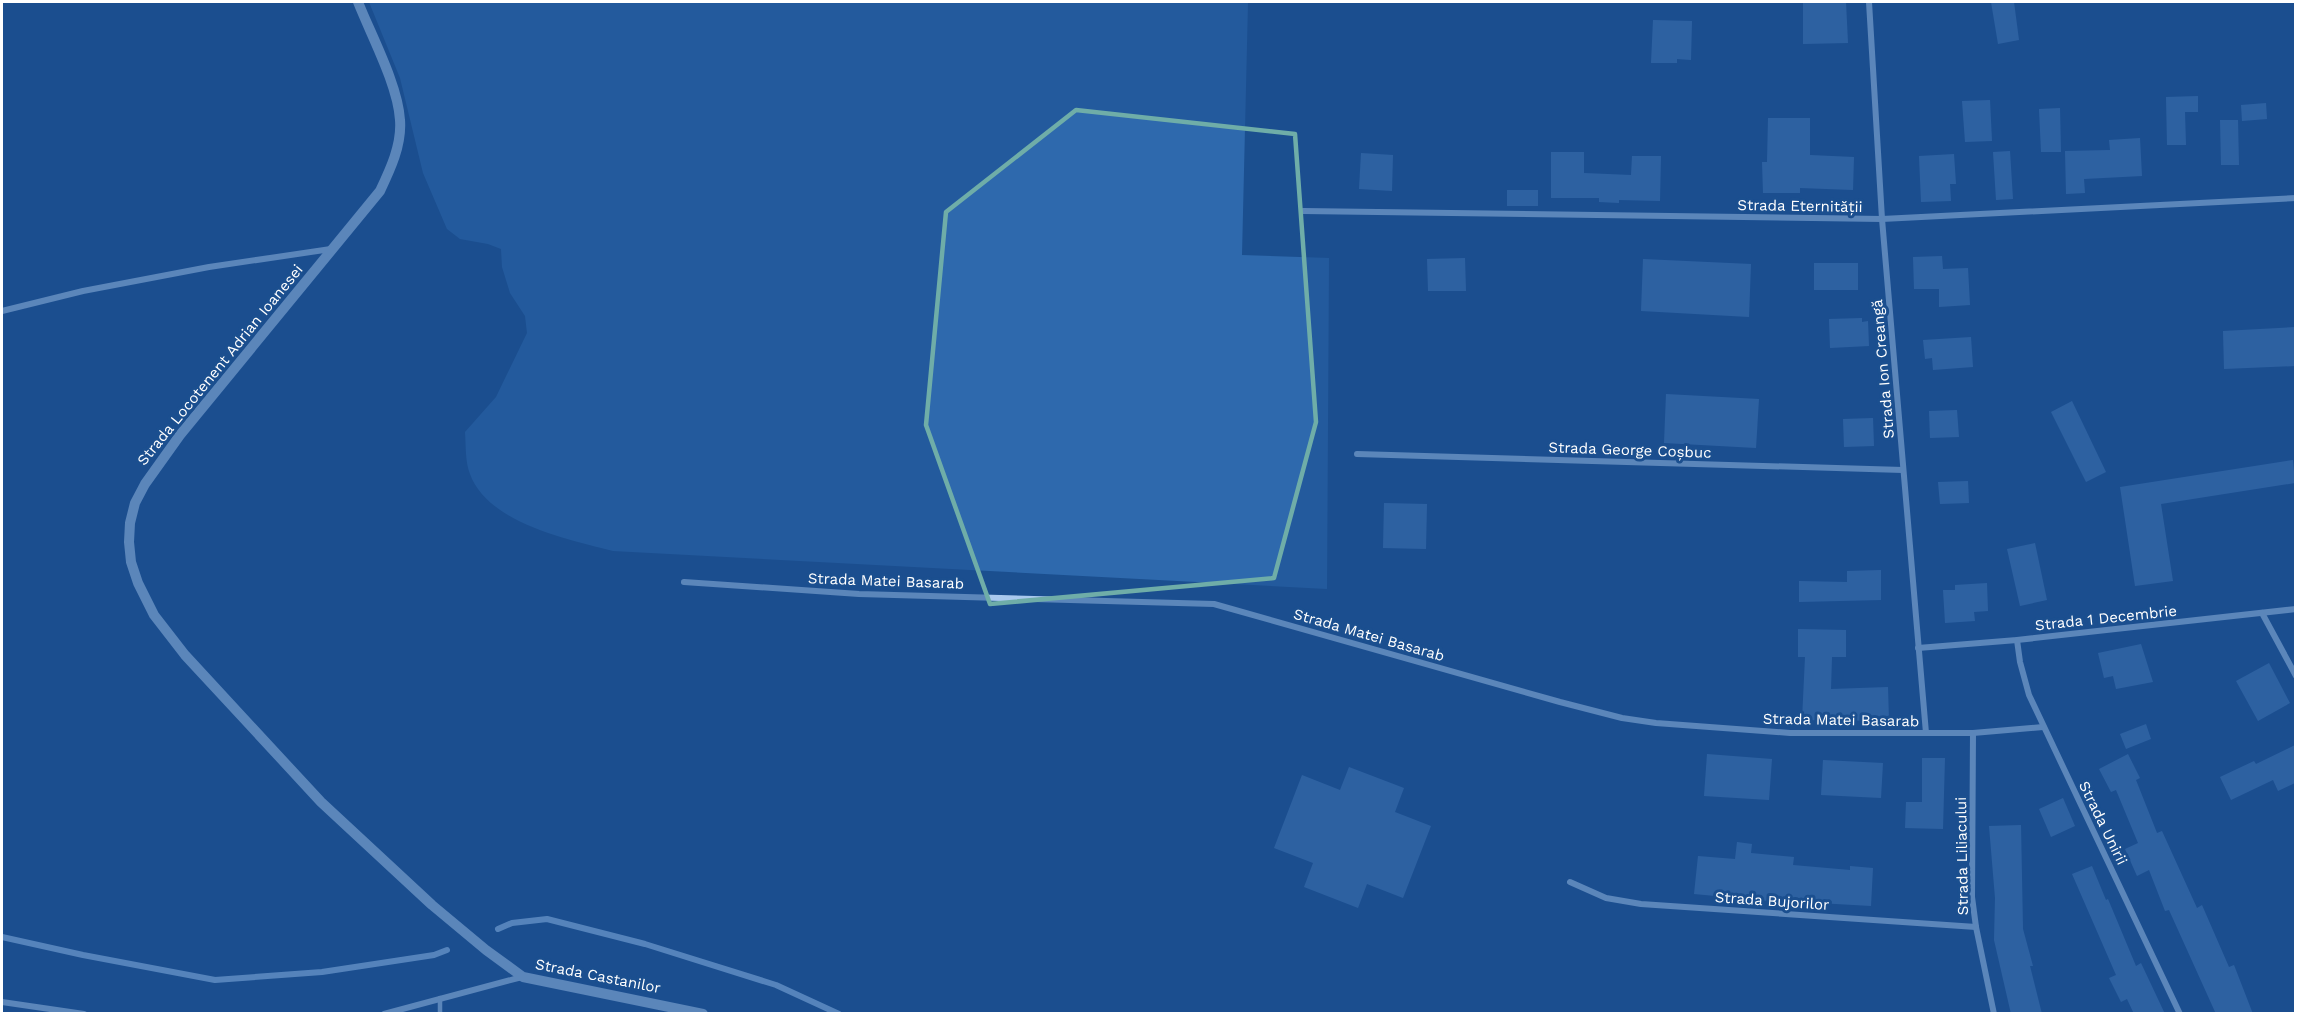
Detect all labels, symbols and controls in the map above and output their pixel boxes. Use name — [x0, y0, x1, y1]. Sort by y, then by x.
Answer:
street label: Strada Eternității — [1737, 196, 1863, 216]
street label: Strada Locotenent Adrian Ioanesei — [133, 261, 307, 469]
street label: Strada Ion Creangă — [1868, 298, 1898, 439]
street label: Strada George Coșbuc — [1548, 438, 1712, 462]
street label: Strada Matei Basarab — [808, 569, 964, 593]
street label: Strada 1 Decembrie — [2034, 602, 2178, 634]
street label: Strada Matei Basarab — [1291, 605, 1447, 665]
street label: Strada Matei Basarab — [1763, 710, 1919, 730]
street label: Strada Unirii — [2075, 778, 2131, 868]
street label: Strada Liliacului — [1952, 797, 1972, 915]
street label: Strada Bujorilor — [1714, 888, 1830, 914]
street label: Strada Castanilor — [534, 955, 662, 997]

